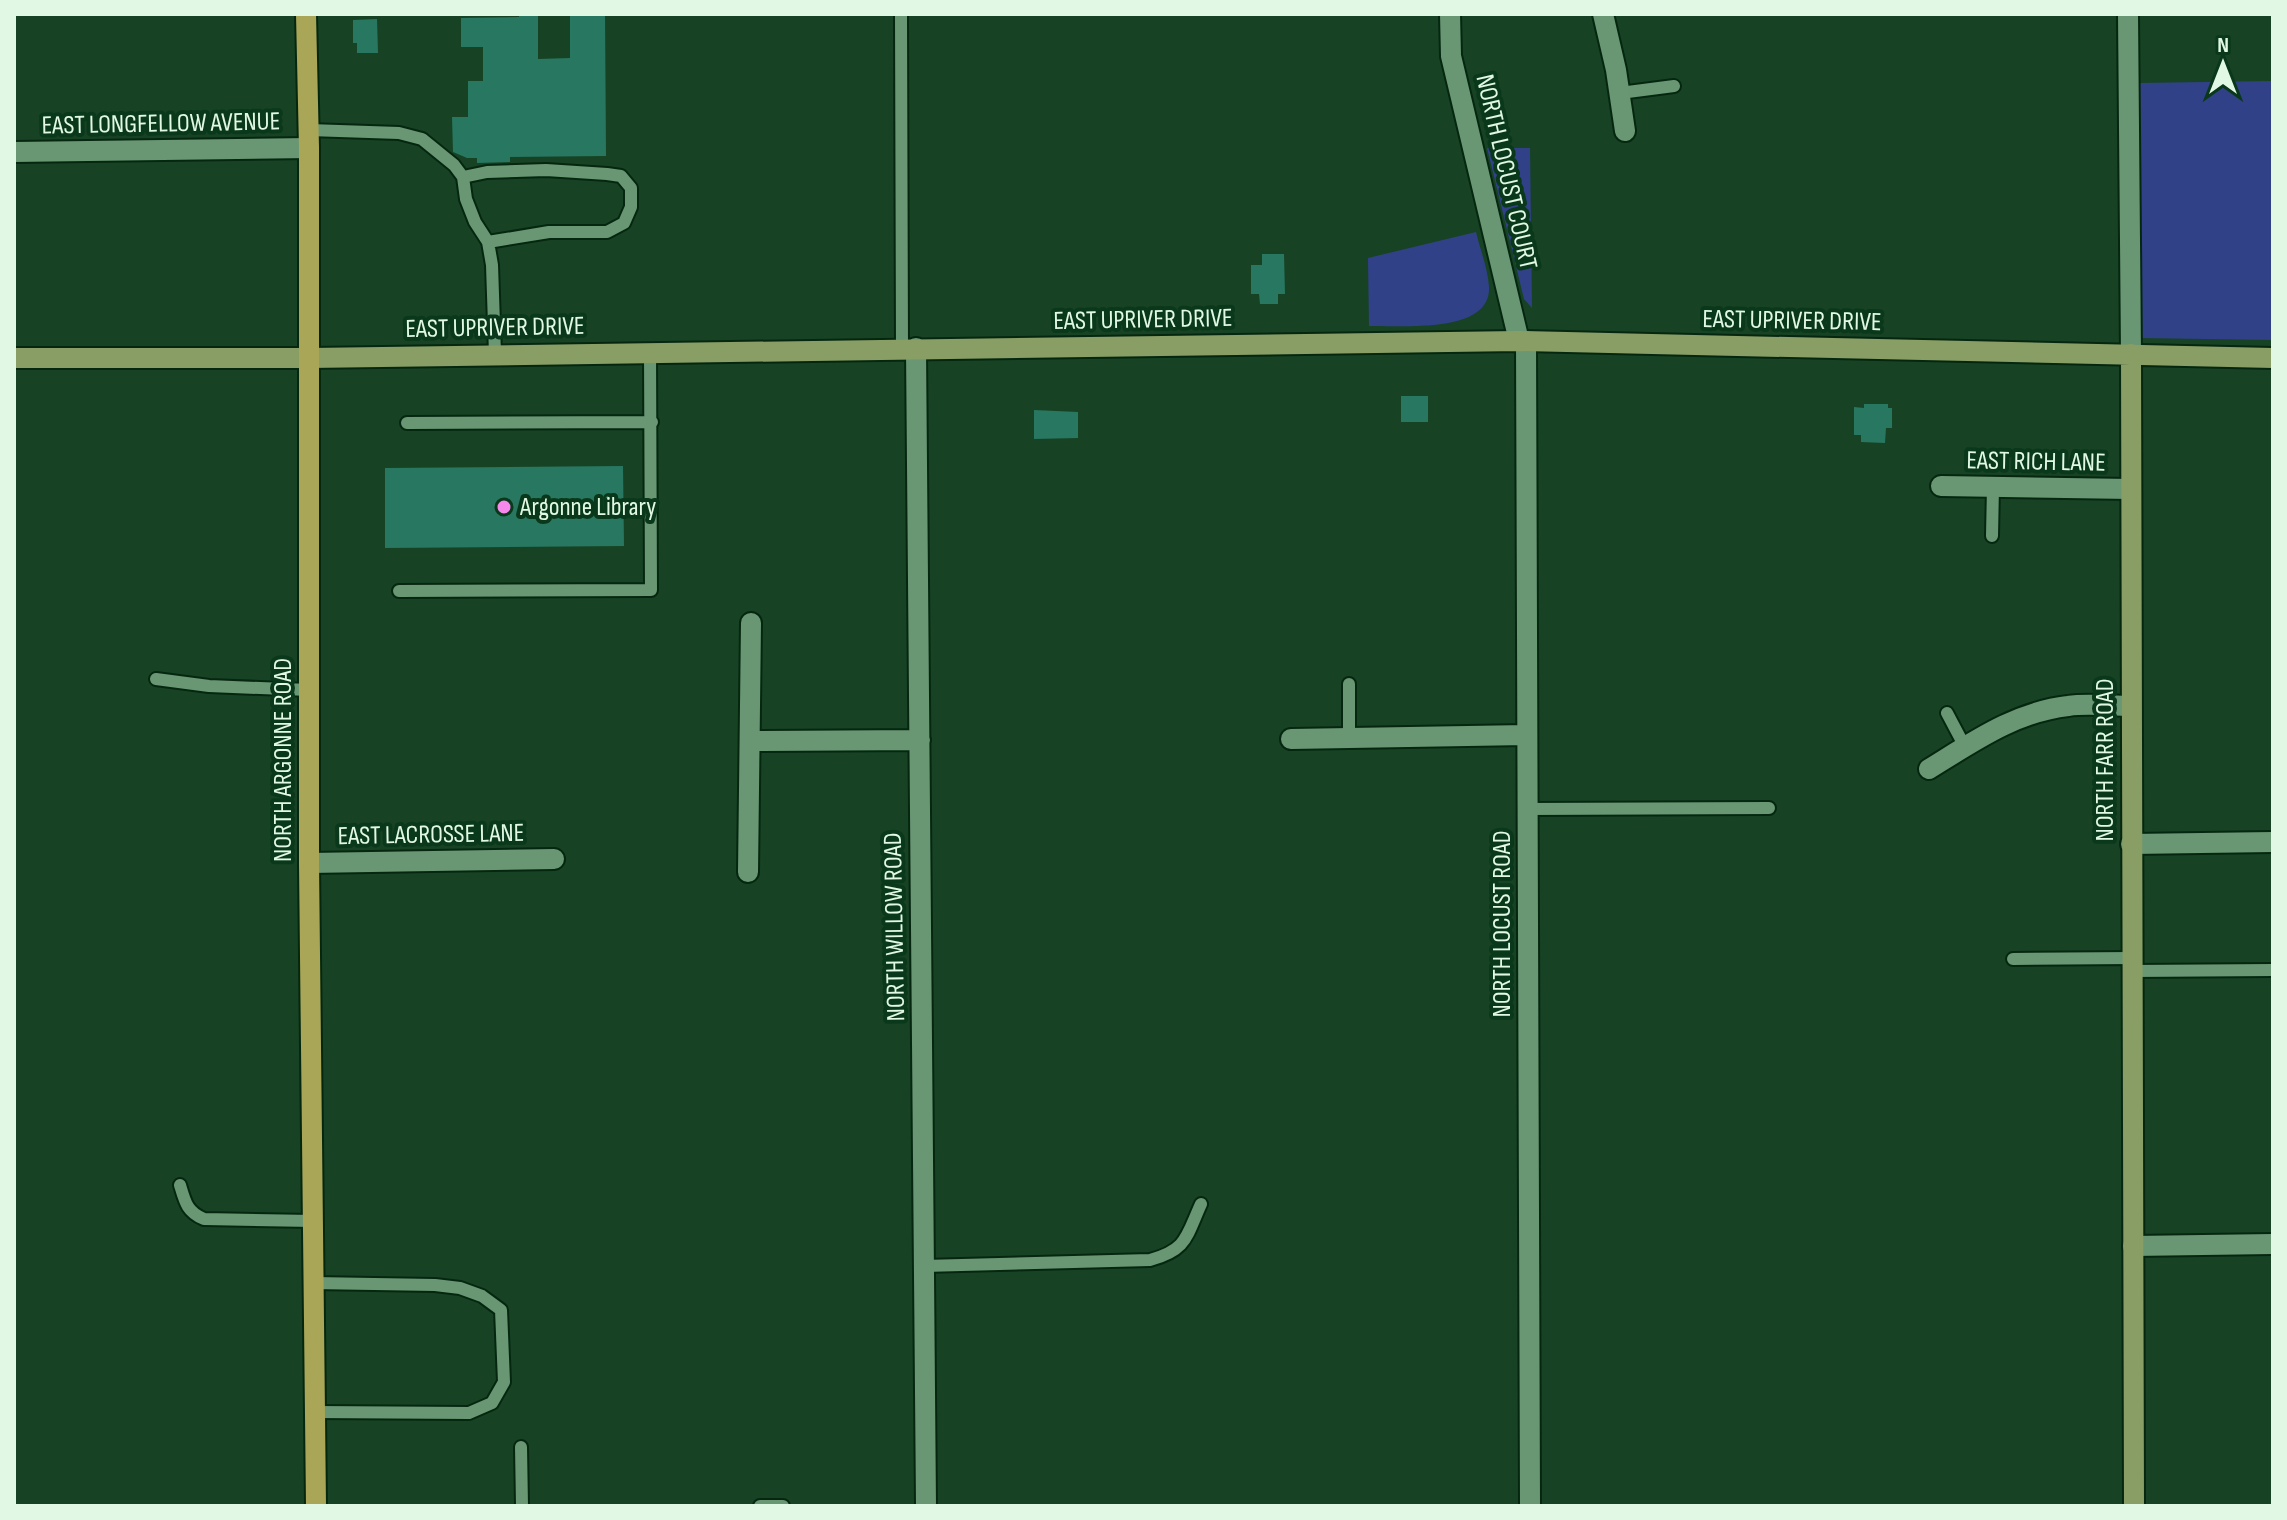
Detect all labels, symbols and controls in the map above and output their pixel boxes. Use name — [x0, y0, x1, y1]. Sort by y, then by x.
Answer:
north arrow — [2183, 24, 2263, 104]
text: N — [2217, 32, 2229, 59]
street label: NORTH LOCUST COURT — [1469, 72, 1543, 272]
street label: EAST LONGFELLOW AVENUE — [41, 106, 281, 142]
street label: EAST UPRIVER DRIVE — [1053, 303, 1233, 337]
street label: EAST UPRIVER DRIVE — [1702, 304, 1882, 338]
street label: EAST UPRIVER DRIVE — [405, 311, 585, 345]
street label: EAST RICH LANE — [1966, 445, 2106, 479]
place label: Argonne Library — [519, 492, 656, 523]
marker: Argonne Library — [495, 498, 513, 516]
street label: NORTH ARGONNE ROAD — [268, 658, 299, 862]
street label: NORTH FARR ROAD — [2090, 678, 2121, 842]
street label: EAST LACROSSE LANE — [337, 818, 525, 852]
street label: NORTH LOCUST ROAD — [1487, 830, 1518, 1018]
street label: NORTH WILLOW ROAD — [878, 832, 912, 1022]

